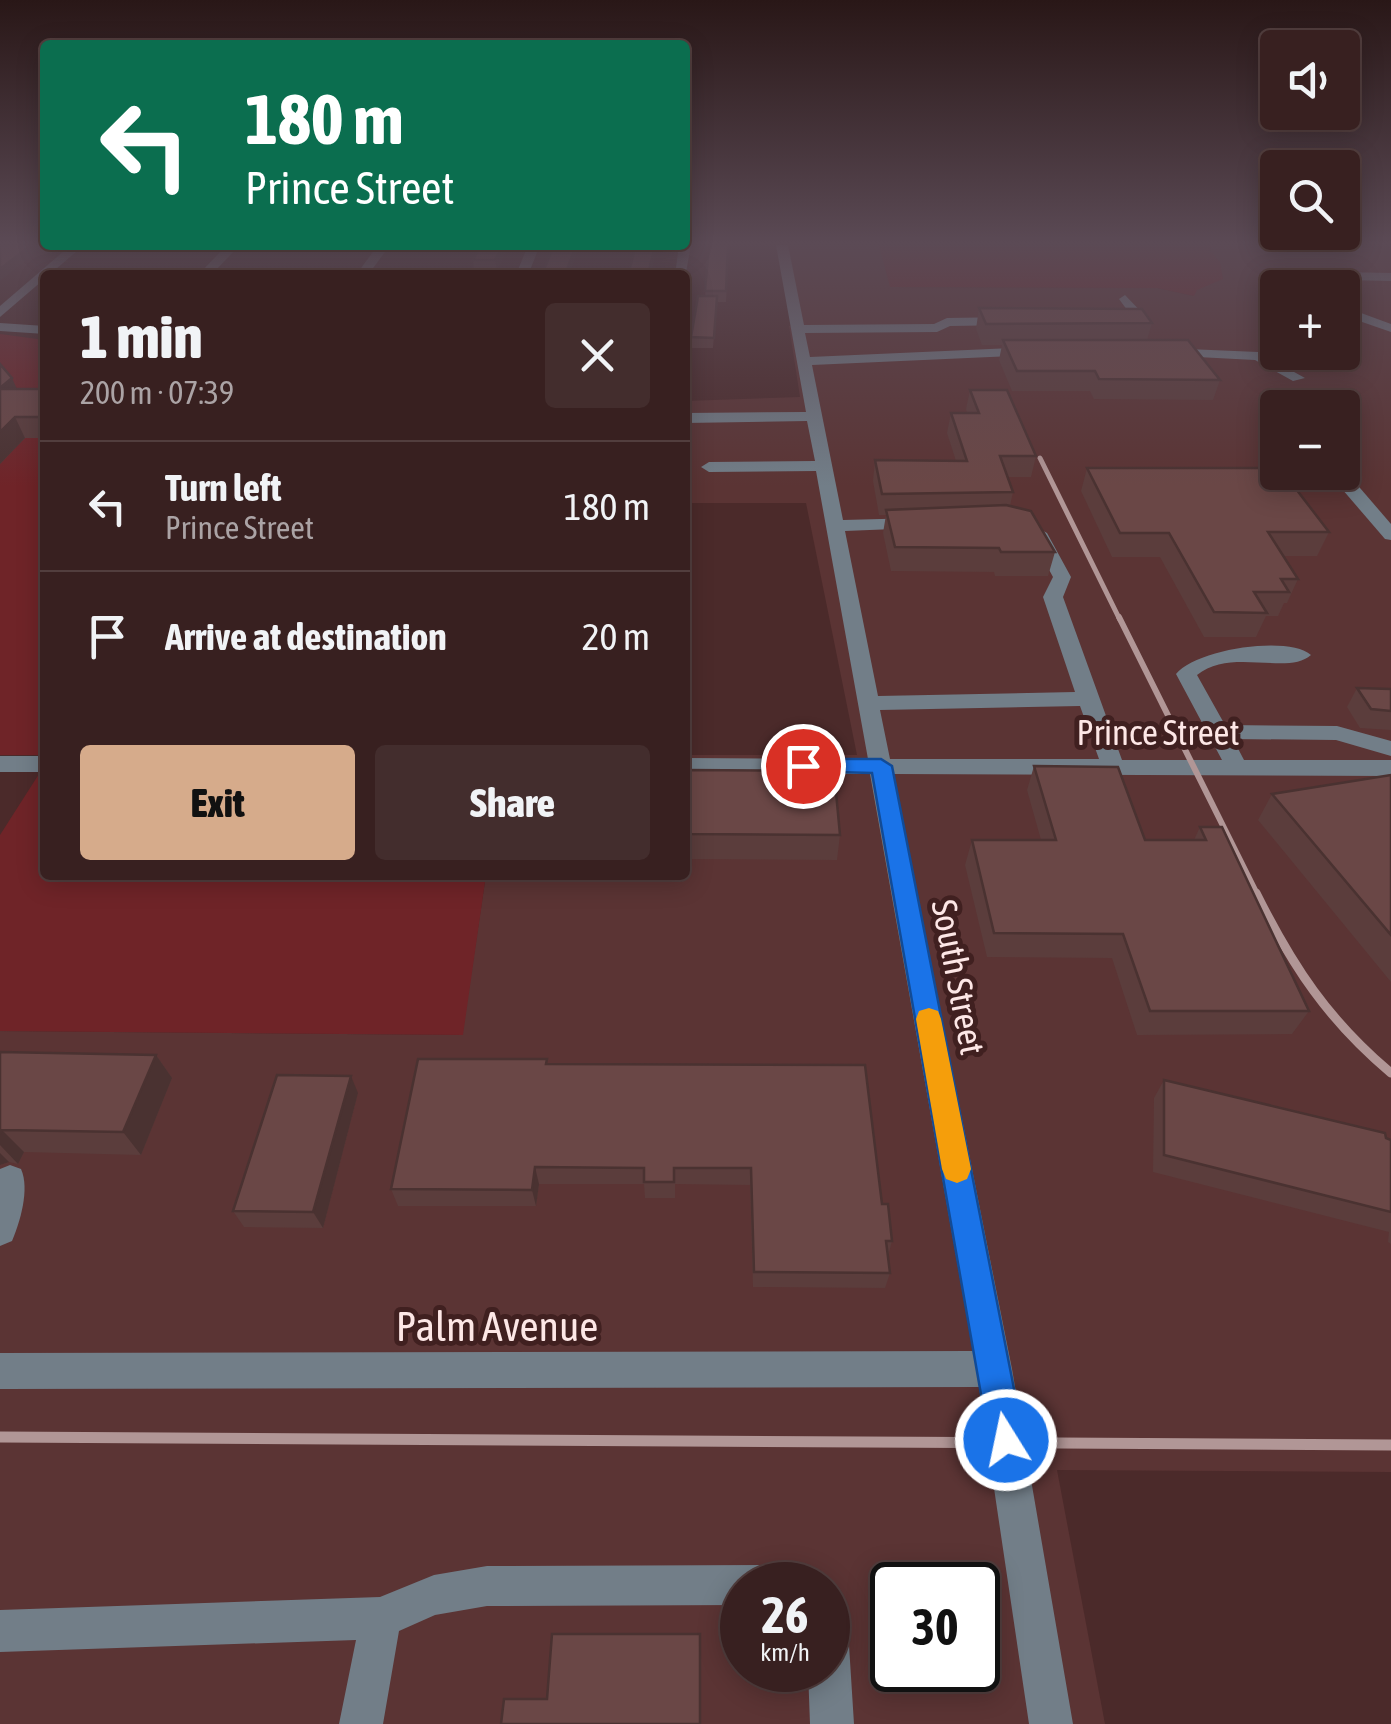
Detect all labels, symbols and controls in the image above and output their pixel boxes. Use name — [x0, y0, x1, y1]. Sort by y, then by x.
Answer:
map controls — [1260, 30, 1360, 490]
button: sound — [1260, 30, 1360, 130]
text: 180 m — [245, 79, 404, 159]
icon: left — [80, 80, 210, 210]
button: search — [1260, 150, 1360, 250]
text: Prince Street — [245, 162, 454, 214]
button: + — [1260, 270, 1360, 370]
text: 1 min — [80, 302, 203, 371]
button: close — [545, 303, 650, 408]
text: 200 m · 07:39 — [80, 374, 234, 411]
button: − — [1260, 390, 1360, 490]
text: Turn left — [165, 466, 281, 509]
icon: left — [80, 479, 135, 534]
text: 180 m — [564, 485, 650, 528]
text: Prince Street — [165, 509, 314, 546]
icon: arrive — [80, 609, 135, 664]
text: Arrive at destination — [165, 615, 447, 658]
text: 20 m — [582, 615, 650, 658]
street label: Prince Street — [1077, 712, 1239, 752]
pin — [761, 724, 846, 809]
icon: arrive — [776, 739, 831, 794]
button: Exit — [80, 745, 355, 860]
button: Share — [375, 745, 650, 860]
street label: South Street — [924, 896, 994, 1058]
street label: Palm Avenue — [396, 1302, 598, 1350]
position arrow — [954, 1388, 1058, 1492]
speed limit sign: 30 — [870, 1562, 1000, 1692]
text: 26 — [761, 1586, 808, 1644]
text: km/h — [760, 1638, 810, 1666]

